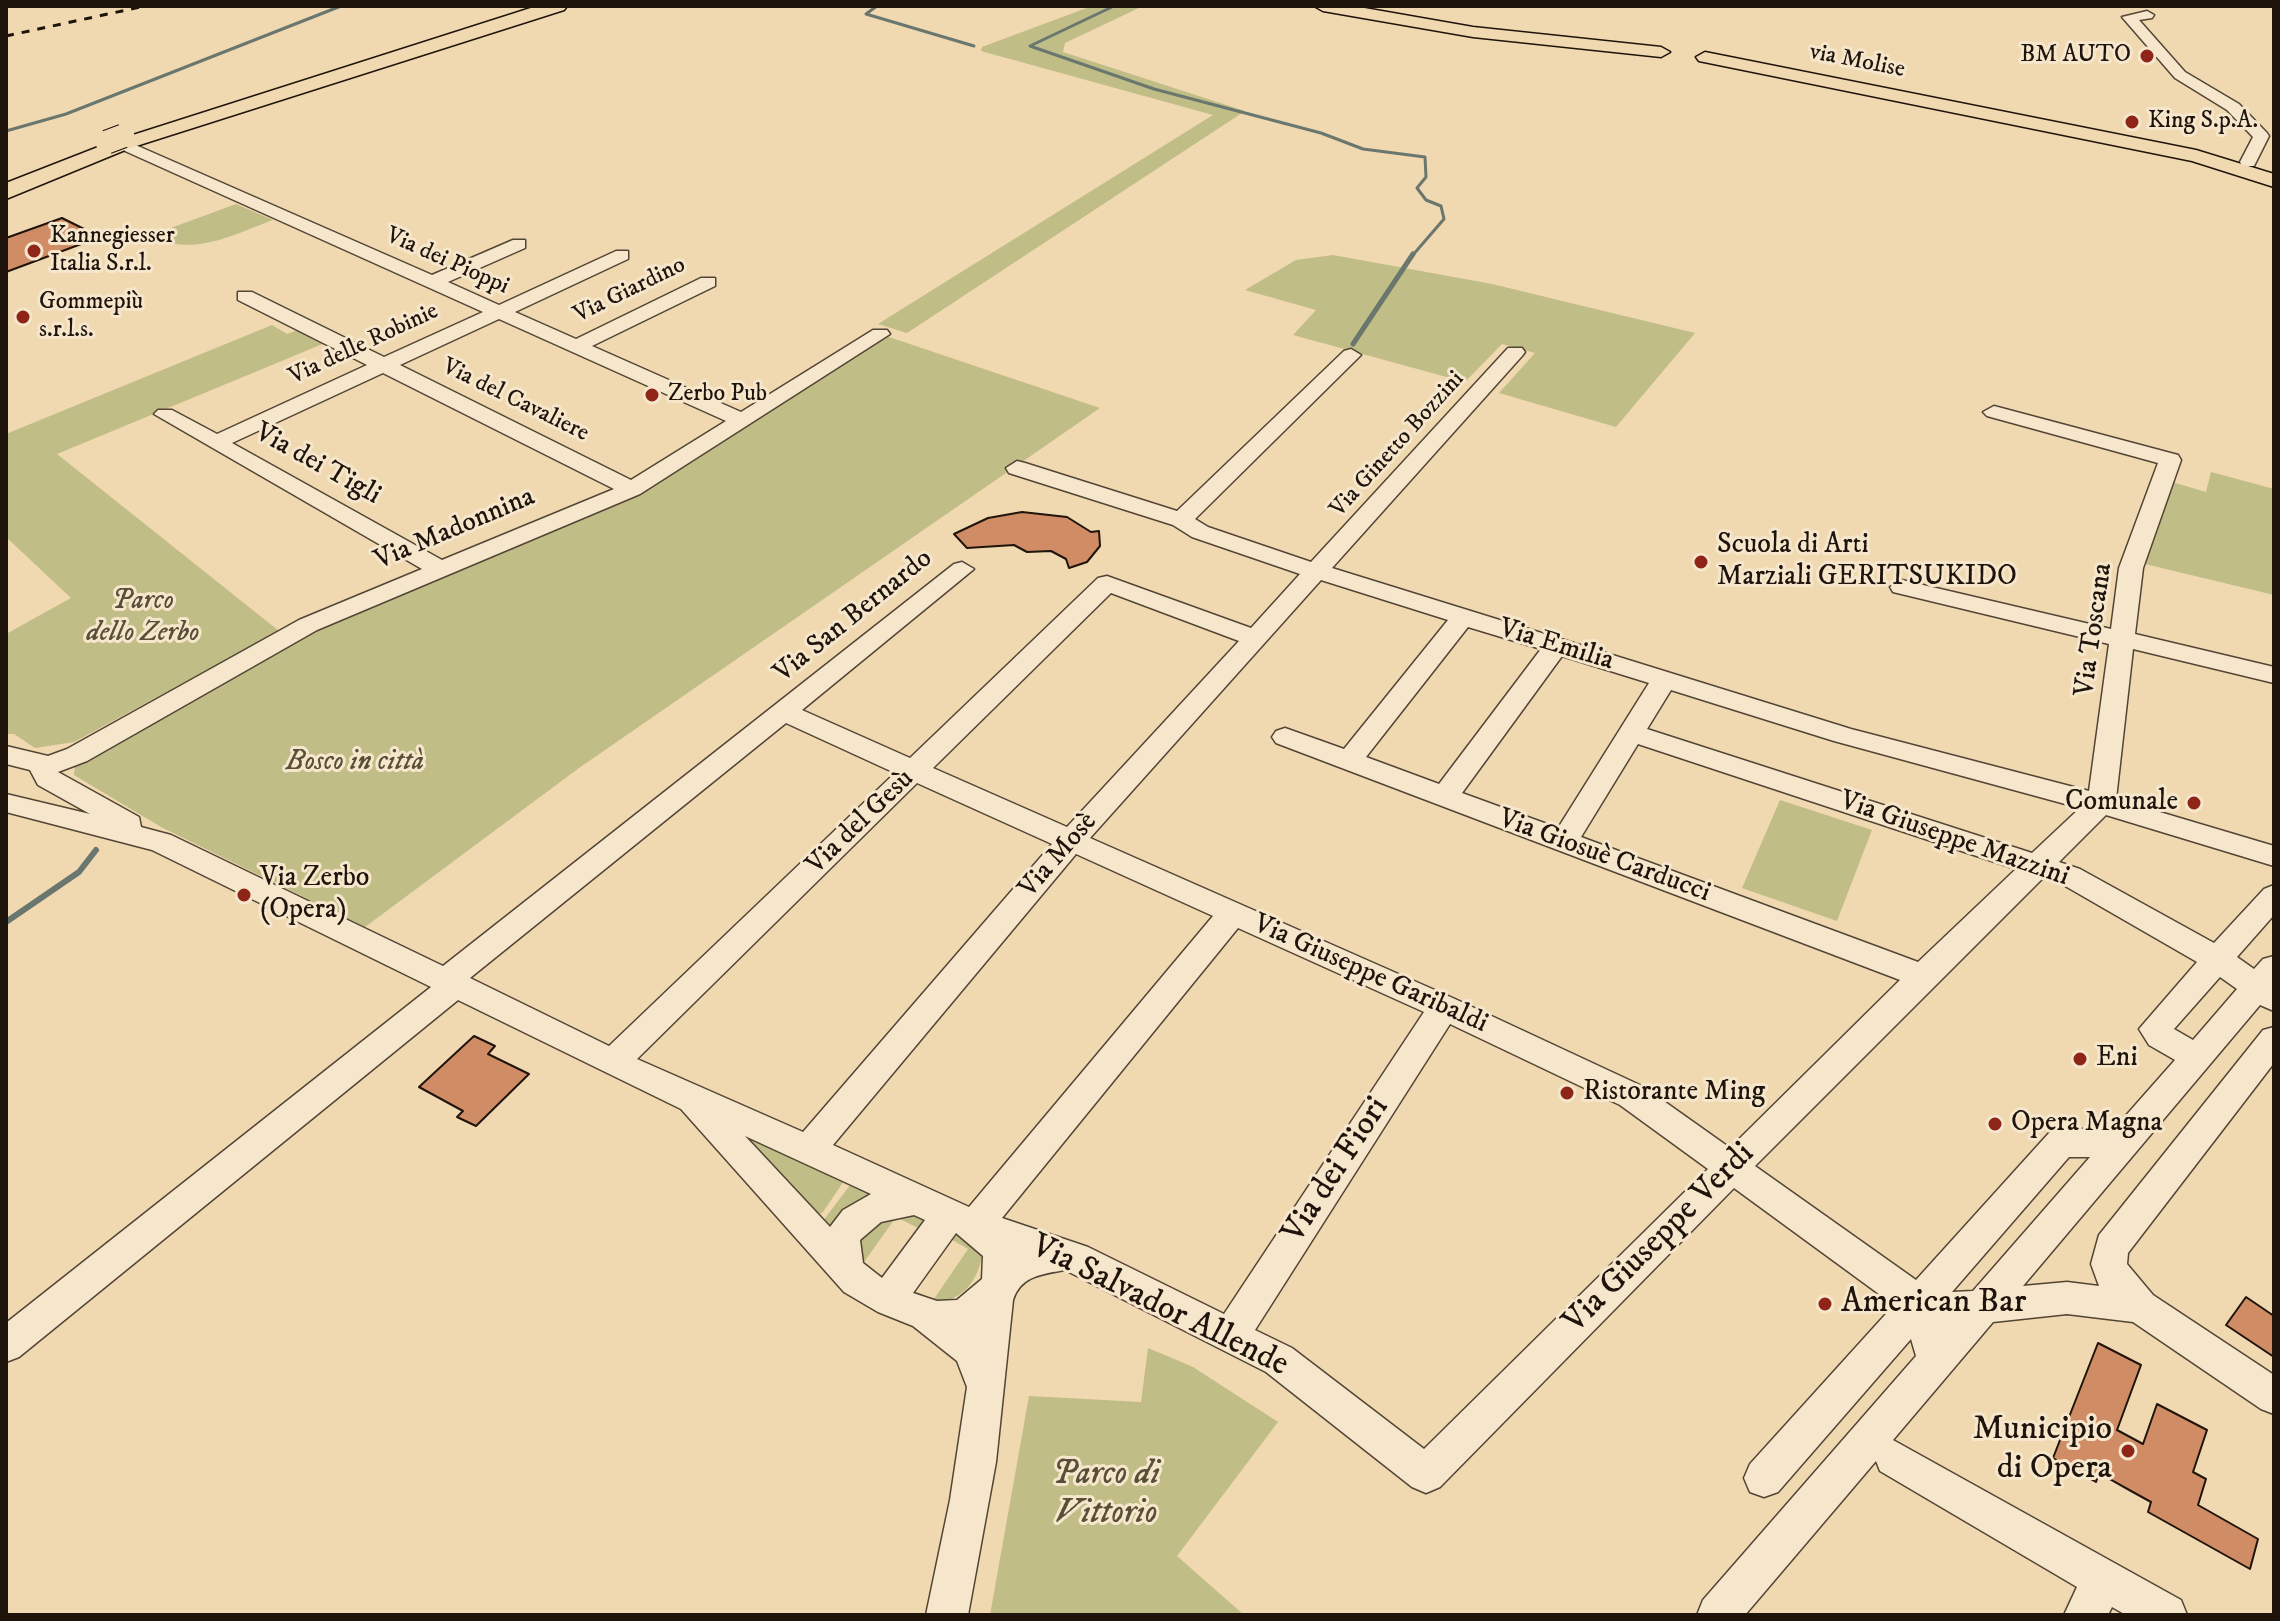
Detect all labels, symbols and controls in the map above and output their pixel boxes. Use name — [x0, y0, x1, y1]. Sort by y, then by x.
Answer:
street label: via Molise — [1807, 39, 1907, 85]
place label: BM AUTO — [2020, 42, 2131, 70]
marker: BM AUTO — [2138, 47, 2156, 65]
place label: King S.p.A. — [2148, 108, 2258, 136]
marker: King S.p.A. — [2123, 113, 2141, 131]
street label: Via dei Pioppi — [381, 222, 513, 302]
place label: Kannegiesser Italia S.r.l. — [50, 223, 175, 279]
marker: Kannegiesser Italia S.r.l. — [25, 242, 43, 260]
street label: Via Giardino — [569, 252, 691, 330]
place label: Gommepiù s.r.l.s. — [39, 289, 143, 345]
street label: Via delle Robinie — [285, 298, 443, 392]
marker: Gommepiù s.r.l.s. — [14, 308, 32, 326]
street label: Via del Cavaliere — [437, 353, 593, 449]
street label: Via Ginetto Bozzini — [1325, 366, 1471, 524]
place label: Zerbo Pub — [668, 381, 767, 409]
marker: Zerbo Pub — [643, 386, 661, 404]
street label: Via dei Tigli — [248, 417, 386, 513]
street label: Via Madonnina — [370, 481, 540, 579]
place label: Scuola di Arti Marziali GERITSUKIDO — [1717, 529, 2017, 595]
street label: Via San Bernardo — [768, 543, 940, 691]
marker: Scuola di Arti Marziali GERITSUKIDO — [1692, 553, 1710, 571]
street label: Via Toscana — [2069, 561, 2121, 699]
park label: Parco dello Zerbo — [87, 585, 199, 651]
street label: Via Emilia — [1495, 613, 1617, 679]
park label: Bosco in città — [286, 746, 424, 780]
street label: Via del Gesù — [800, 763, 922, 883]
street label: Via Giuseppe Mazzini — [1835, 785, 2073, 895]
place label: Comunale — [2065, 786, 2178, 820]
marker: Comunale — [2185, 794, 2203, 812]
street label: Via Giosuè Carducci — [1493, 803, 1715, 911]
street label: Via Mosè — [1013, 806, 1105, 906]
place label: Via Zerbo (Opera) — [260, 862, 369, 928]
marker: Via Zerbo (Opera) — [235, 886, 253, 904]
street label: Via Giuseppe Garibaldi — [1247, 908, 1493, 1042]
place label: Eni — [2096, 1042, 2138, 1076]
marker: Eni — [2071, 1050, 2089, 1068]
place label: Ristorante Ming — [1583, 1076, 1765, 1110]
marker: Ristorante Ming — [1558, 1084, 1576, 1102]
street label: Via dei Fiori — [1275, 1090, 1399, 1252]
place label: Opera Magna — [2011, 1107, 2162, 1141]
marker: Opera Magna — [1986, 1115, 2004, 1133]
street label: Via Giuseppe Verdi — [1556, 1135, 1764, 1343]
street label: Via Salvador Allende — [1024, 1227, 1294, 1387]
place label: American Bar — [1841, 1284, 2026, 1324]
marker: American Bar — [1816, 1295, 1834, 1313]
place label: Municipio di Opera — [1973, 1411, 2112, 1490]
marker: Municipio di Opera — [2119, 1442, 2137, 1460]
park label: Parco di Vittorio — [1052, 1456, 1160, 1536]

